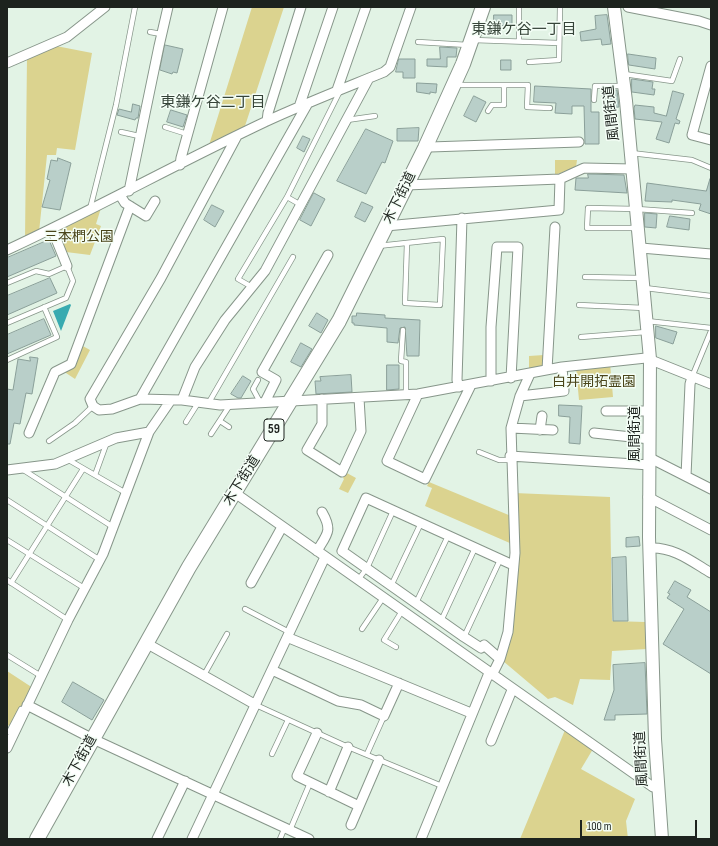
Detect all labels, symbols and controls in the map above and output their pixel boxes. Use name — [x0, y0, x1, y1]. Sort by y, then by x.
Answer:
district label: 東鎌ケ谷一丁目 — [472, 21, 576, 39]
street label: 風間街道 — [601, 84, 623, 142]
district label: 東鎌ケ谷二丁目 — [161, 94, 265, 112]
street label: 木下街道 — [380, 169, 420, 227]
park label: 三本椚公園 — [44, 229, 114, 245]
park label: 白井開拓霊園 — [552, 374, 636, 390]
street label: 風間街道 — [627, 406, 643, 462]
road number: 59 — [264, 419, 284, 441]
street label: 木下街道 — [220, 453, 264, 509]
street label: 風間街道 — [632, 731, 652, 787]
street label: 木下街道 — [59, 732, 101, 790]
scale bar — [582, 812, 699, 838]
text: 100 m — [587, 819, 612, 834]

